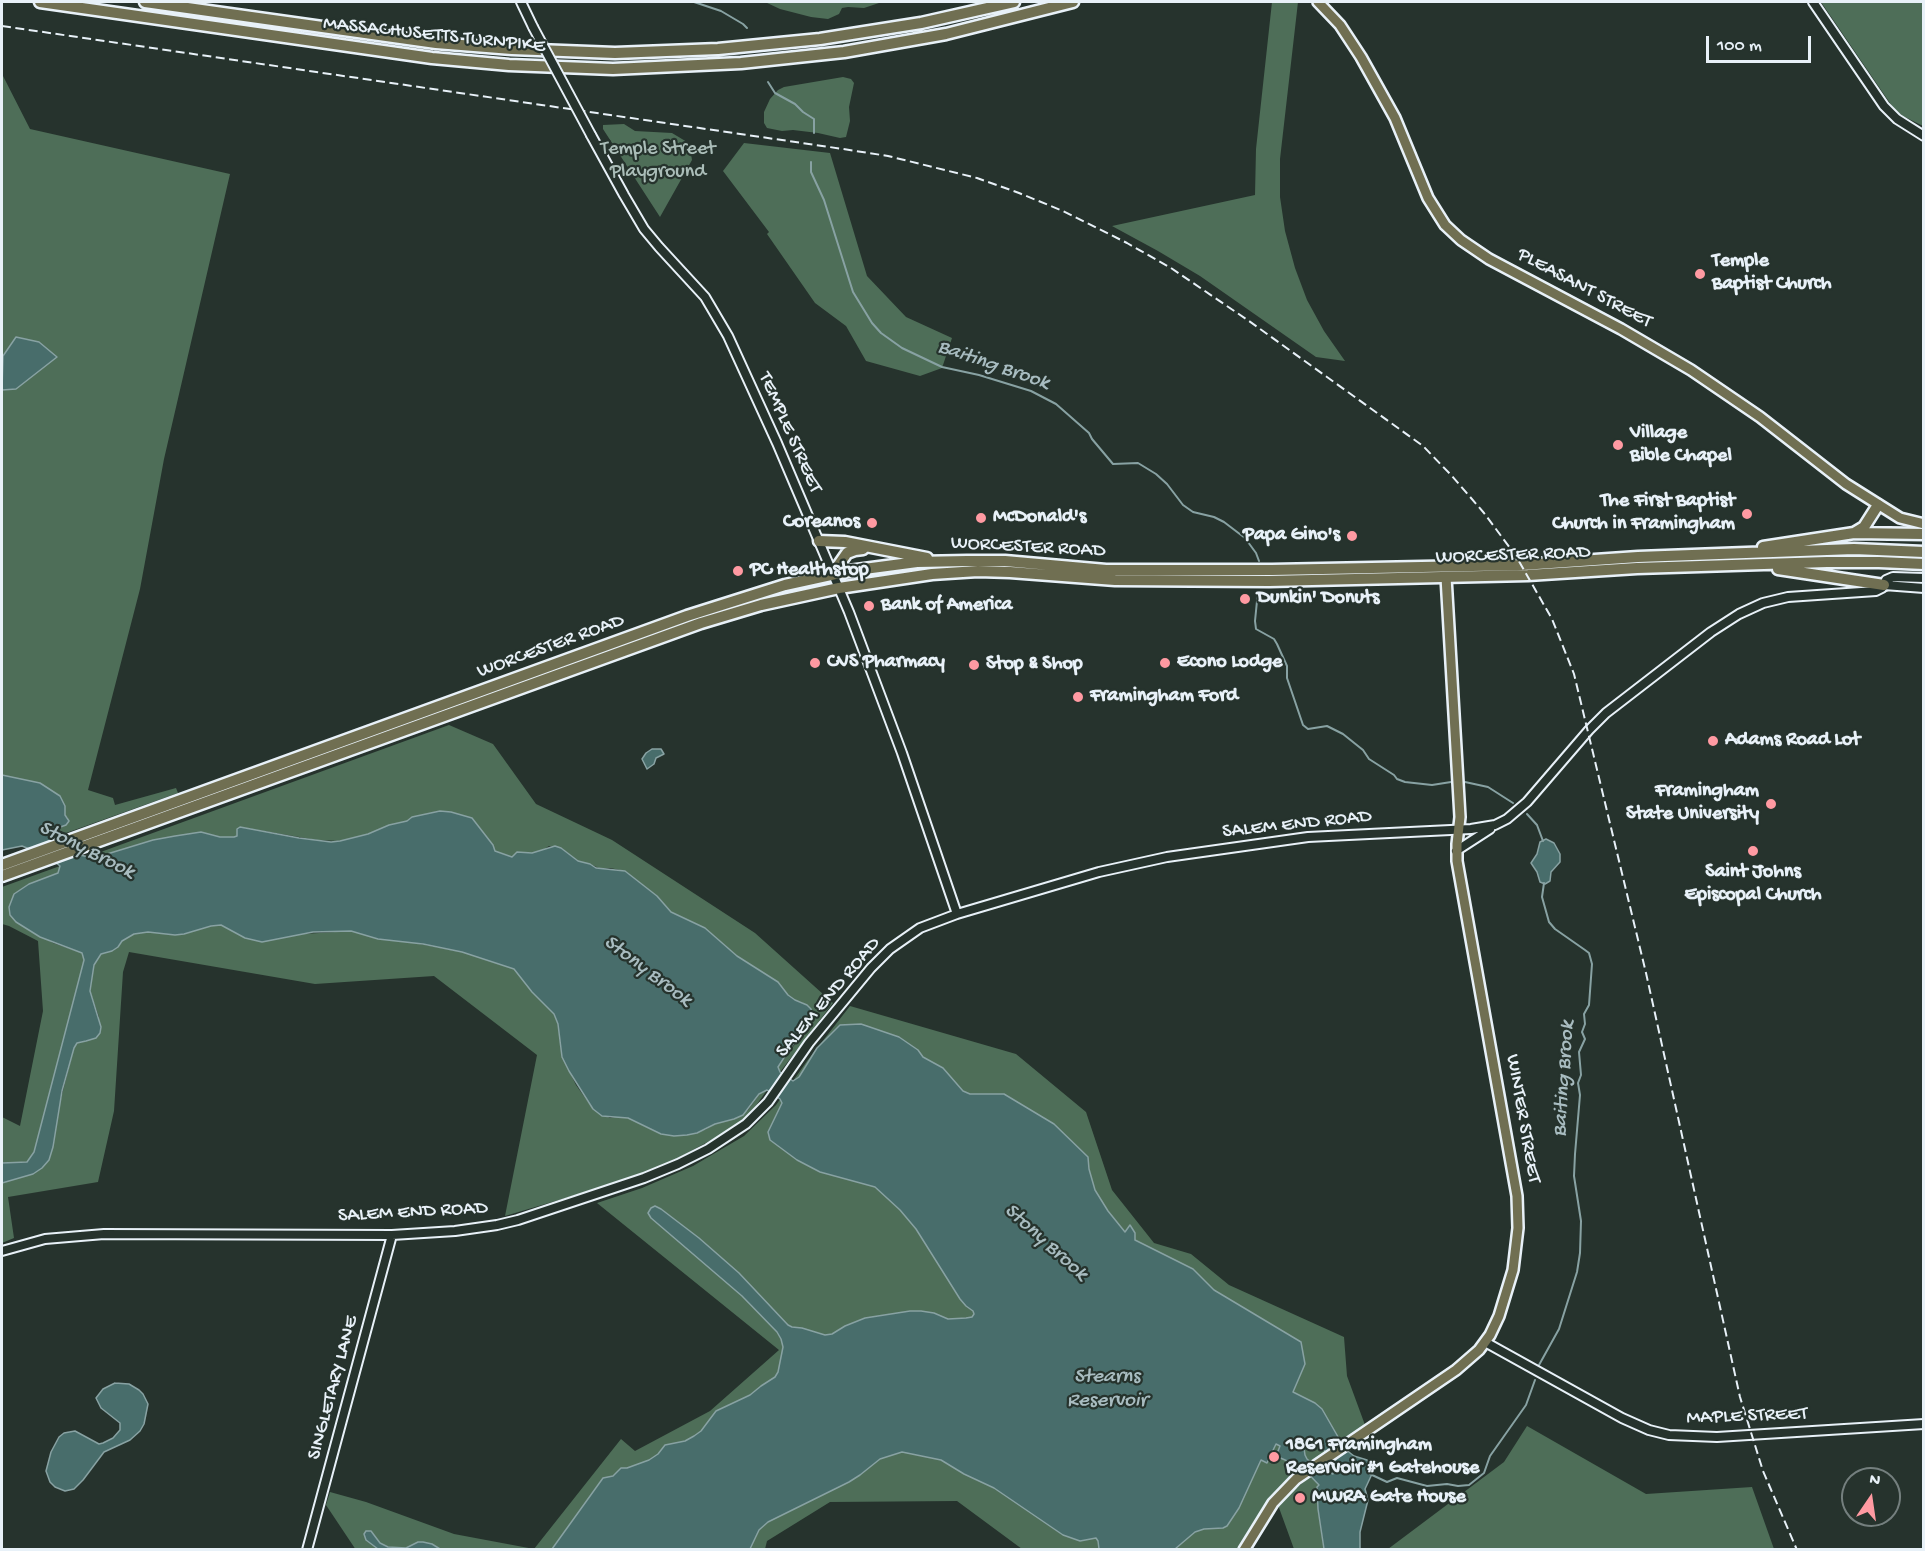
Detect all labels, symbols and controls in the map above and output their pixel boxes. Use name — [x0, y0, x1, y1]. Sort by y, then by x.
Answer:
street label: MASSACHUSETTS TURNPIKE — [322, 12, 546, 60]
scale bar — [1709, 24, 1814, 62]
text: 100 m — [1717, 36, 1762, 57]
park label: Temple Street Playground — [601, 138, 715, 185]
street label: PLEASANT STREET — [1512, 243, 1656, 335]
place label: Temple Baptist Church — [1712, 250, 1832, 297]
marker: Temple Baptist Church — [1693, 267, 1707, 281]
water label: Baiting Brook — [934, 335, 1052, 397]
street label: TEMPLE STREET — [752, 369, 826, 497]
place label: Village Bible Chapel — [1630, 422, 1732, 469]
marker: Village Bible Chapel — [1611, 438, 1625, 452]
place label: The First Baptist Church in Framingham — [1552, 490, 1735, 537]
place label: McDonald's — [993, 506, 1086, 530]
marker: The First Baptist Church in Framingham — [1740, 507, 1754, 521]
place label: Coreanos — [783, 511, 860, 535]
marker: McDonald's — [974, 511, 988, 525]
marker: Coreanos — [865, 516, 879, 530]
place label: Papa Gino's — [1243, 524, 1340, 548]
marker: Papa Gino's — [1345, 529, 1359, 543]
street label: WORCESTER ROAD — [950, 532, 1106, 564]
street label: WORCESTER ROAD — [1435, 541, 1591, 571]
place label: PC Healthstop — [750, 559, 869, 583]
marker: PC Healthstop — [731, 564, 745, 578]
place label: Dunkin' Donuts — [1257, 587, 1379, 611]
marker: Dunkin' Donuts — [1238, 592, 1252, 606]
place label: Bank of America — [881, 594, 1012, 618]
marker: Bank of America — [862, 599, 876, 613]
street label: WORCESTER ROAD — [474, 609, 628, 685]
place label: CVS Pharmacy — [827, 651, 945, 675]
place label: Econo Lodge — [1177, 651, 1282, 675]
place label: Stop & Shop — [986, 653, 1083, 677]
marker: CVS Pharmacy — [808, 656, 822, 670]
marker: Econo Lodge — [1158, 656, 1172, 670]
marker: Stop & Shop — [967, 658, 981, 672]
place label: Framingham Ford — [1090, 685, 1238, 709]
marker: Framingham Ford — [1071, 690, 1085, 704]
place label: Adams Road Lot — [1725, 729, 1860, 753]
marker: Adams Road Lot — [1706, 734, 1720, 748]
place label: Framingham State University — [1626, 780, 1759, 827]
marker: Framingham State University — [1764, 797, 1778, 811]
street label: SALEM END ROAD — [1221, 805, 1373, 845]
water label: Stony Brook — [34, 816, 138, 886]
marker: Saint Johns Episcopal Church — [1746, 844, 1760, 858]
place label: Saint Johns Episcopal Church — [1685, 861, 1821, 908]
water label: Stony Brook — [598, 931, 696, 1013]
street label: SALEM END ROAD — [772, 933, 886, 1063]
water label: Baiting Brook — [1548, 1020, 1582, 1138]
street label: WINTER STREET — [1499, 1053, 1545, 1185]
street label: SALEM END ROAD — [337, 1197, 489, 1229]
water label: Stony Brook — [998, 1199, 1092, 1287]
street label: SINGLETARY LANE — [303, 1313, 365, 1463]
water label: Stearns Reservoir — [1067, 1365, 1147, 1415]
street label: MAPLE STREET — [1686, 1403, 1808, 1431]
place label: 1861 Framingham Reservoir #1 Gatehouse — [1286, 1434, 1479, 1481]
marker: 1861 Framingham Reservoir #1 Gatehouse — [1267, 1450, 1281, 1464]
north arrow — [1841, 1467, 1901, 1527]
text: N — [1867, 1470, 1882, 1491]
place label: MWRA Gate House — [1312, 1486, 1466, 1510]
marker: MWRA Gate House — [1293, 1491, 1307, 1505]

